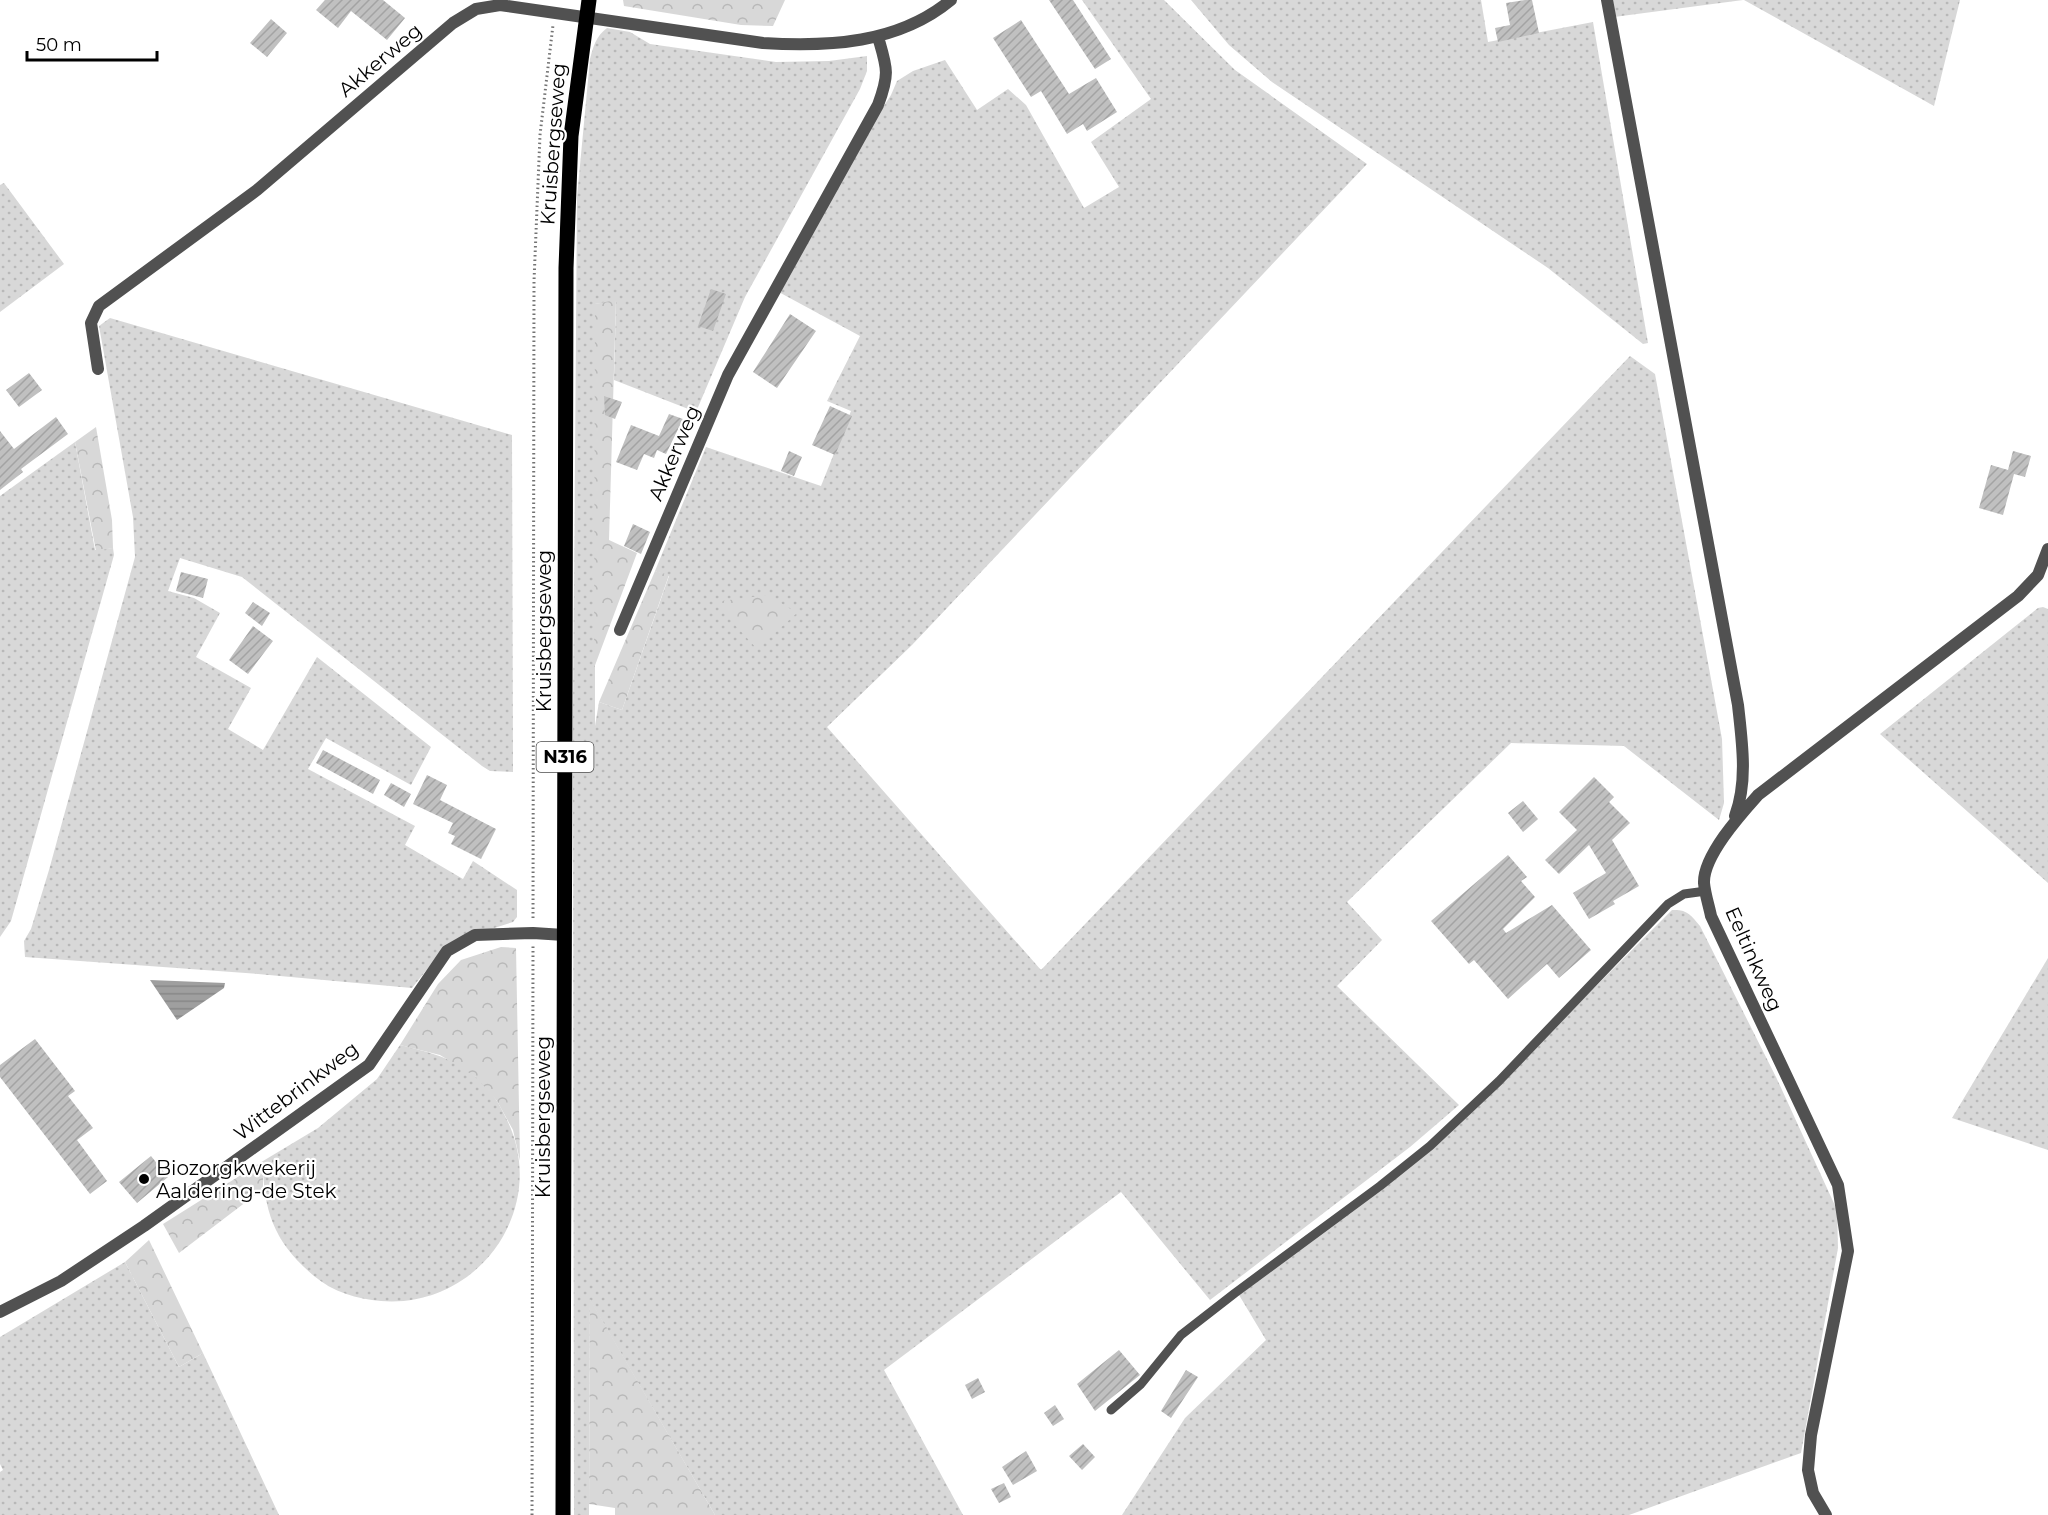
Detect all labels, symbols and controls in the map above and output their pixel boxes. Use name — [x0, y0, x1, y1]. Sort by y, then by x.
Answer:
street label: Akkerweg — [333, 18, 427, 102]
scale bar — [27, 24, 158, 62]
text: 50 m — [36, 34, 82, 56]
street label: Kruisbergseweg — [535, 62, 571, 226]
street label: Akkerweg — [643, 402, 705, 504]
street label: Kruisbergseweg — [532, 550, 556, 712]
road number: N316 — [536, 742, 594, 772]
street label: Eeltinkweg — [1720, 903, 1788, 1015]
street label: Wittebrinkweg — [229, 1036, 363, 1146]
street label: Kruisbergseweg — [531, 1036, 555, 1198]
place label: Biozorgkwekerij Aaldering-de Stek — [156, 1156, 336, 1203]
marker: Biozorgkwekerij Aaldering-de Stek — [137, 1172, 151, 1186]

